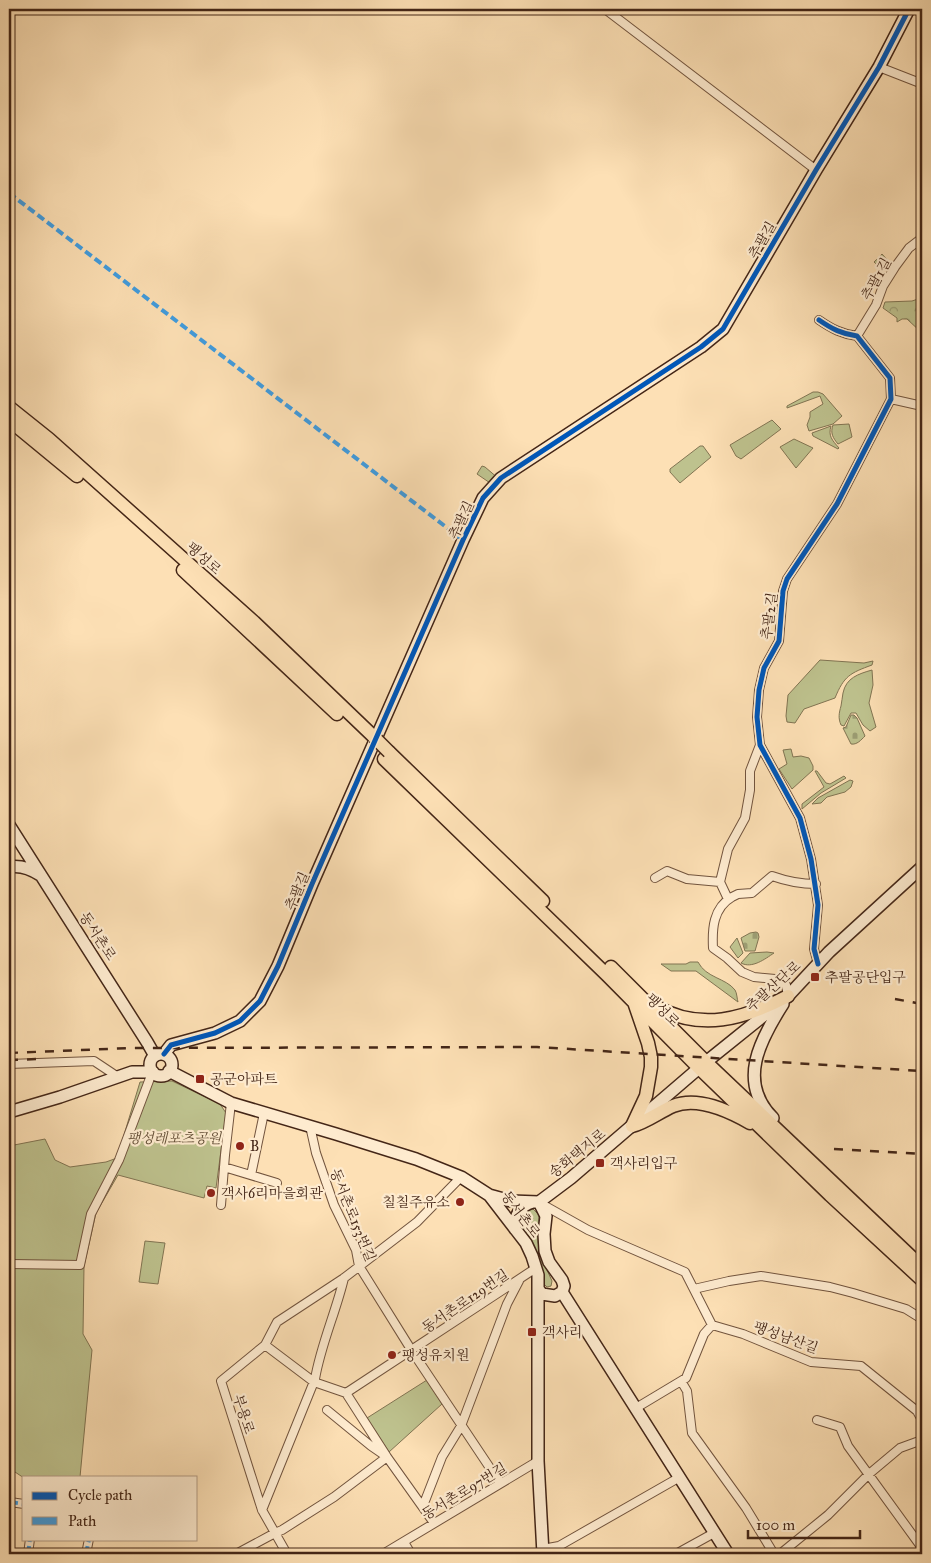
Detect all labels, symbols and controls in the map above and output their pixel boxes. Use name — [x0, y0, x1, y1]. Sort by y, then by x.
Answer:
street label: 추팔길 — [745, 218, 780, 262]
street label: 추팔1길 — [858, 255, 895, 304]
street label: 추팔길 — [445, 498, 478, 542]
street label: 팽성로 — [183, 538, 225, 579]
street label: 추팔2길 — [758, 591, 781, 641]
street label: 추팔길 — [282, 869, 313, 913]
street label: 동서촌로 — [76, 909, 120, 964]
street label: 추팔산단로 — [743, 957, 804, 1015]
place label: 추팔공단입구 — [825, 969, 907, 986]
marker: 추팔공단입구 — [809, 971, 821, 983]
street label: 팽성로 — [642, 990, 683, 1031]
place label: 공군아파트 — [210, 1071, 278, 1088]
marker: 공군아파트 — [194, 1073, 206, 1085]
street label: 송화택지로 — [546, 1125, 609, 1181]
park label: 팽성레포츠공원 — [127, 1130, 223, 1147]
place label: B — [250, 1138, 259, 1155]
marker: B — [234, 1140, 246, 1152]
place label: 객사리입구 — [610, 1155, 678, 1172]
marker: 객사리입구 — [594, 1157, 606, 1169]
street label: 동서촌로153번길 — [326, 1166, 379, 1264]
place label: 객사6리마을회관 — [221, 1185, 323, 1202]
marker: 객사6리마을회관 — [205, 1187, 217, 1199]
street label: 동서촌로 — [498, 1188, 544, 1241]
place label: 칠칠주유소 — [382, 1194, 450, 1211]
marker: 칠칠주유소 — [454, 1196, 466, 1208]
street label: 동서촌로129번길 — [419, 1266, 512, 1337]
street label: 팽성남산길 — [751, 1318, 821, 1357]
place label: 객사리 — [542, 1324, 583, 1341]
marker: 객사리 — [526, 1326, 538, 1338]
place label: 팽성유치원 — [402, 1347, 470, 1364]
marker: 팽성유치원 — [386, 1349, 398, 1361]
street label: 부용로 — [229, 1392, 258, 1437]
street label: 동서촌로97번길 — [419, 1459, 510, 1523]
legend — [22, 1476, 198, 1540]
text: Cycle path — [68, 1486, 133, 1504]
scale bar — [748, 1508, 861, 1540]
text: Path — [68, 1512, 97, 1530]
text: 100 m — [756, 1516, 796, 1534]

